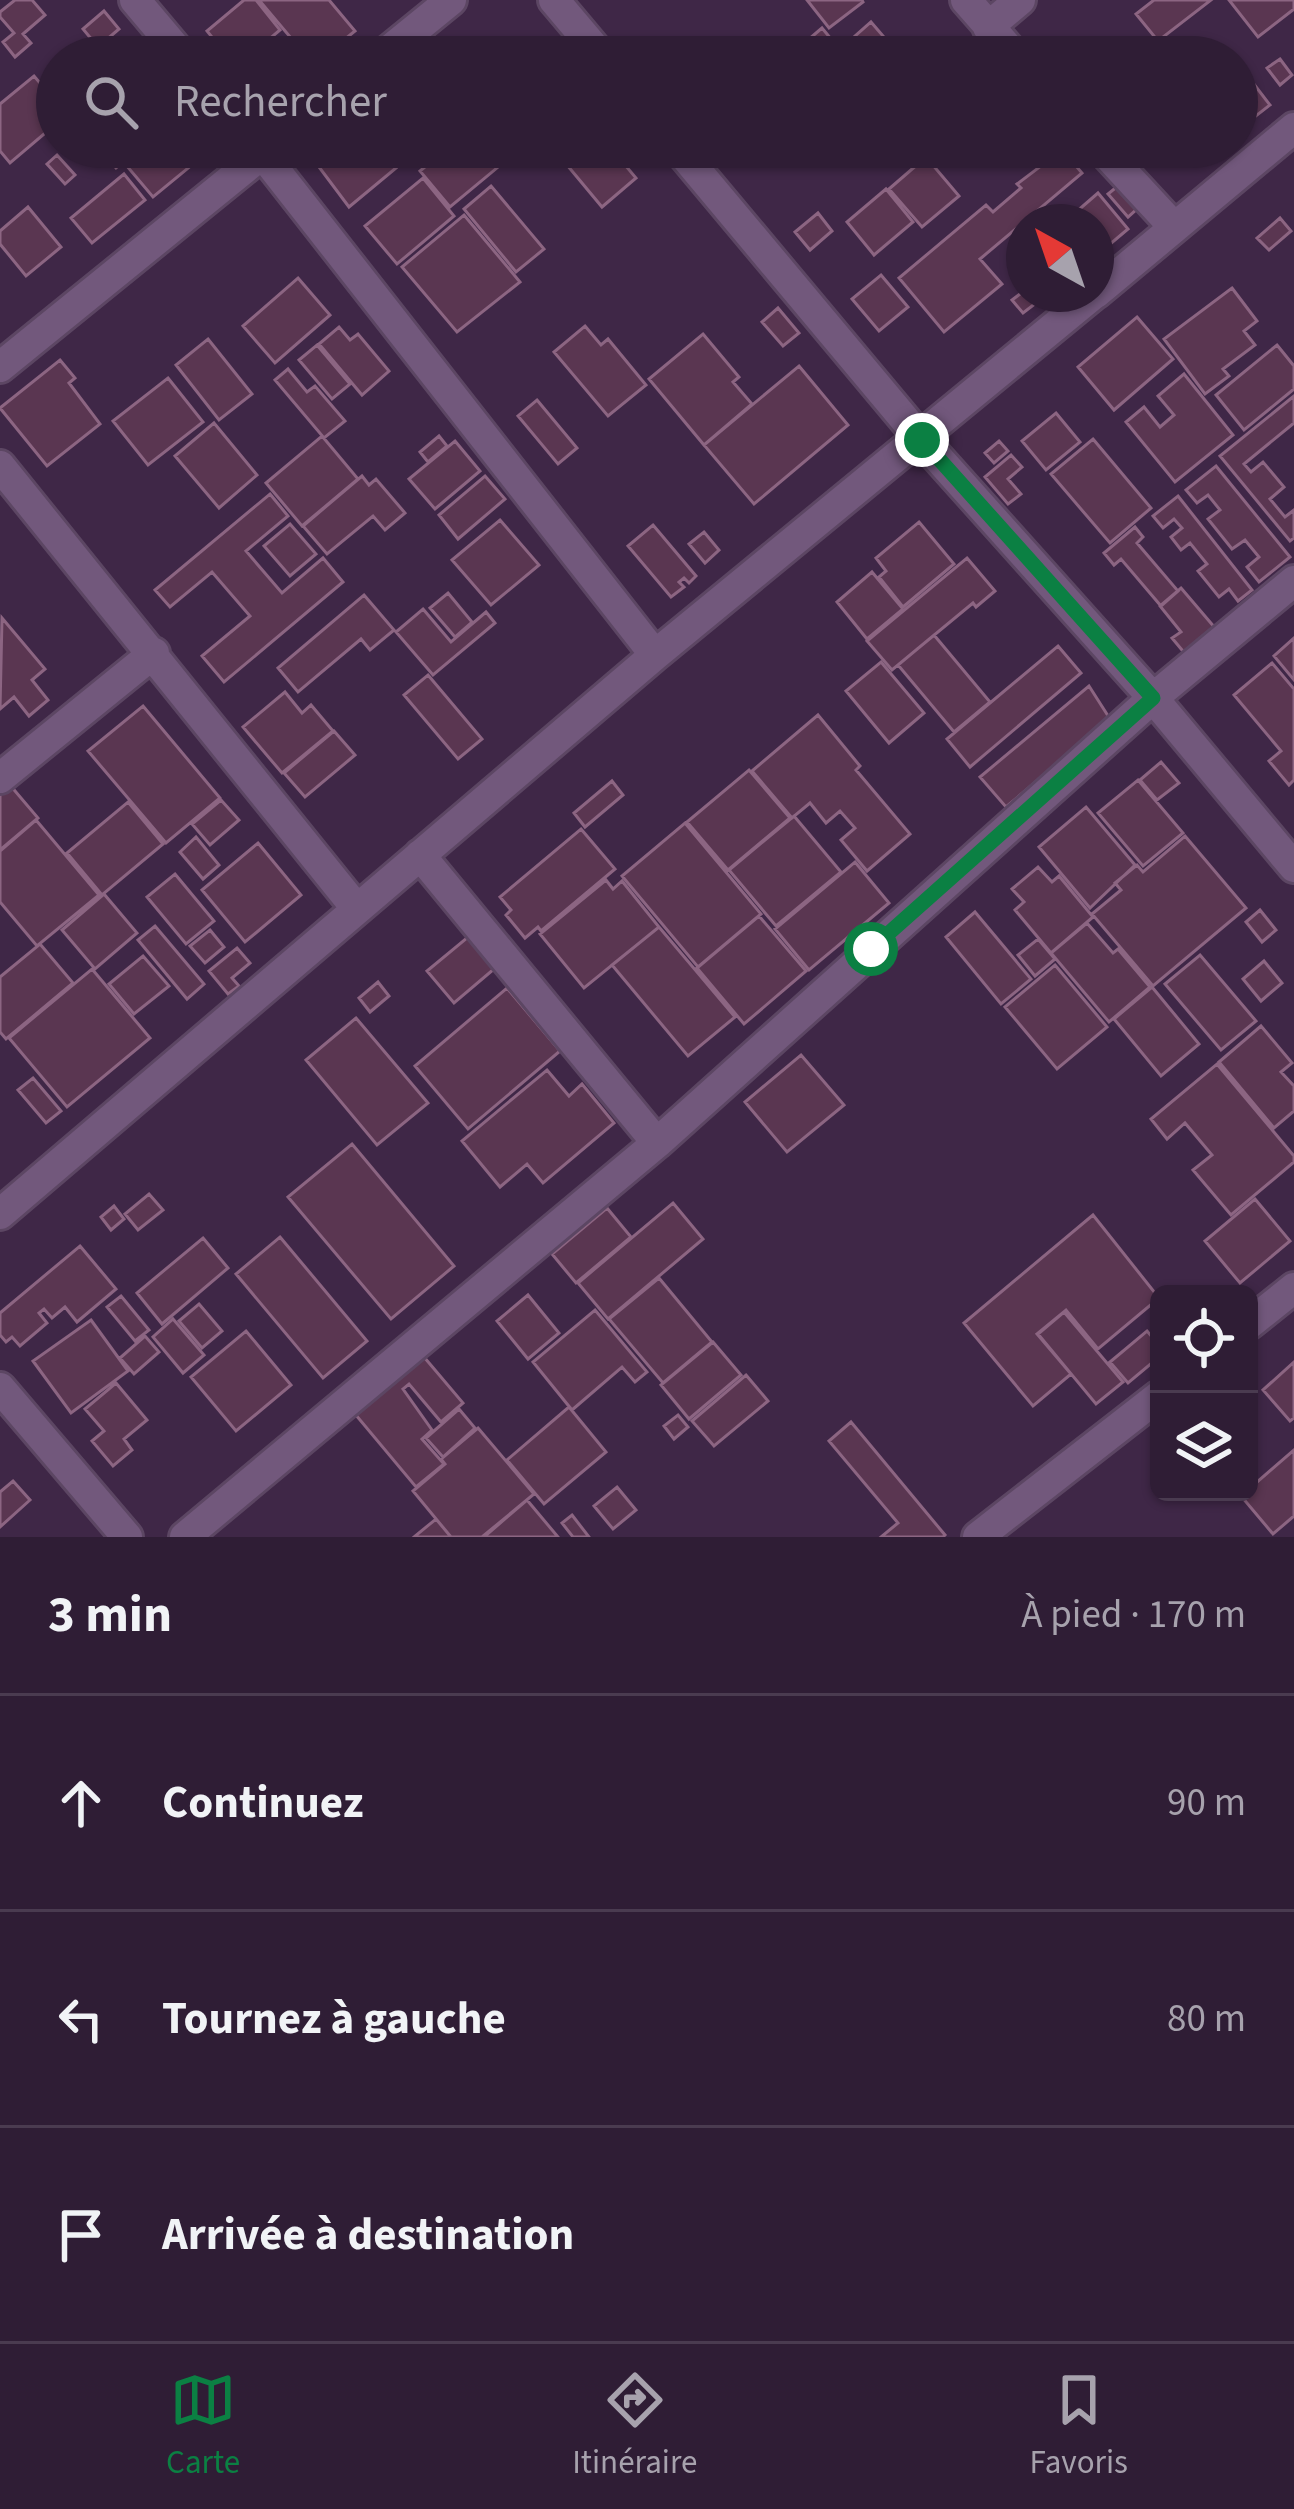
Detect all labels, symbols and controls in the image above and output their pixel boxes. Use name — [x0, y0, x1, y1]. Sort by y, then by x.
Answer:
search box — [36, 36, 1258, 168]
icon: search — [78, 69, 144, 135]
text: Rechercher — [174, 70, 387, 134]
north arrow — [1006, 204, 1114, 312]
route end — [895, 413, 949, 467]
route start — [844, 922, 898, 976]
map controls — [1150, 1285, 1258, 1501]
button: locate — [1150, 1285, 1258, 1393]
button: layers — [1150, 1393, 1258, 1501]
text: 3 min — [48, 1579, 172, 1651]
text: À pied · 170 m — [1021, 1587, 1246, 1643]
icon: ahead — [48, 1770, 114, 1836]
text: Continuez — [162, 1771, 364, 1835]
text: 90 m — [1167, 1775, 1246, 1831]
icon: left — [48, 1986, 114, 2052]
text: Tournez à gauche — [162, 1987, 506, 2051]
text: 80 m — [1167, 1991, 1246, 2047]
icon: arrive — [48, 2202, 114, 2268]
text: Arrivée à destination — [162, 2203, 574, 2267]
tab: Carte — [166, 2367, 240, 2486]
tab: Itinéraire — [572, 2367, 697, 2486]
tab: Favoris — [1030, 2367, 1128, 2486]

